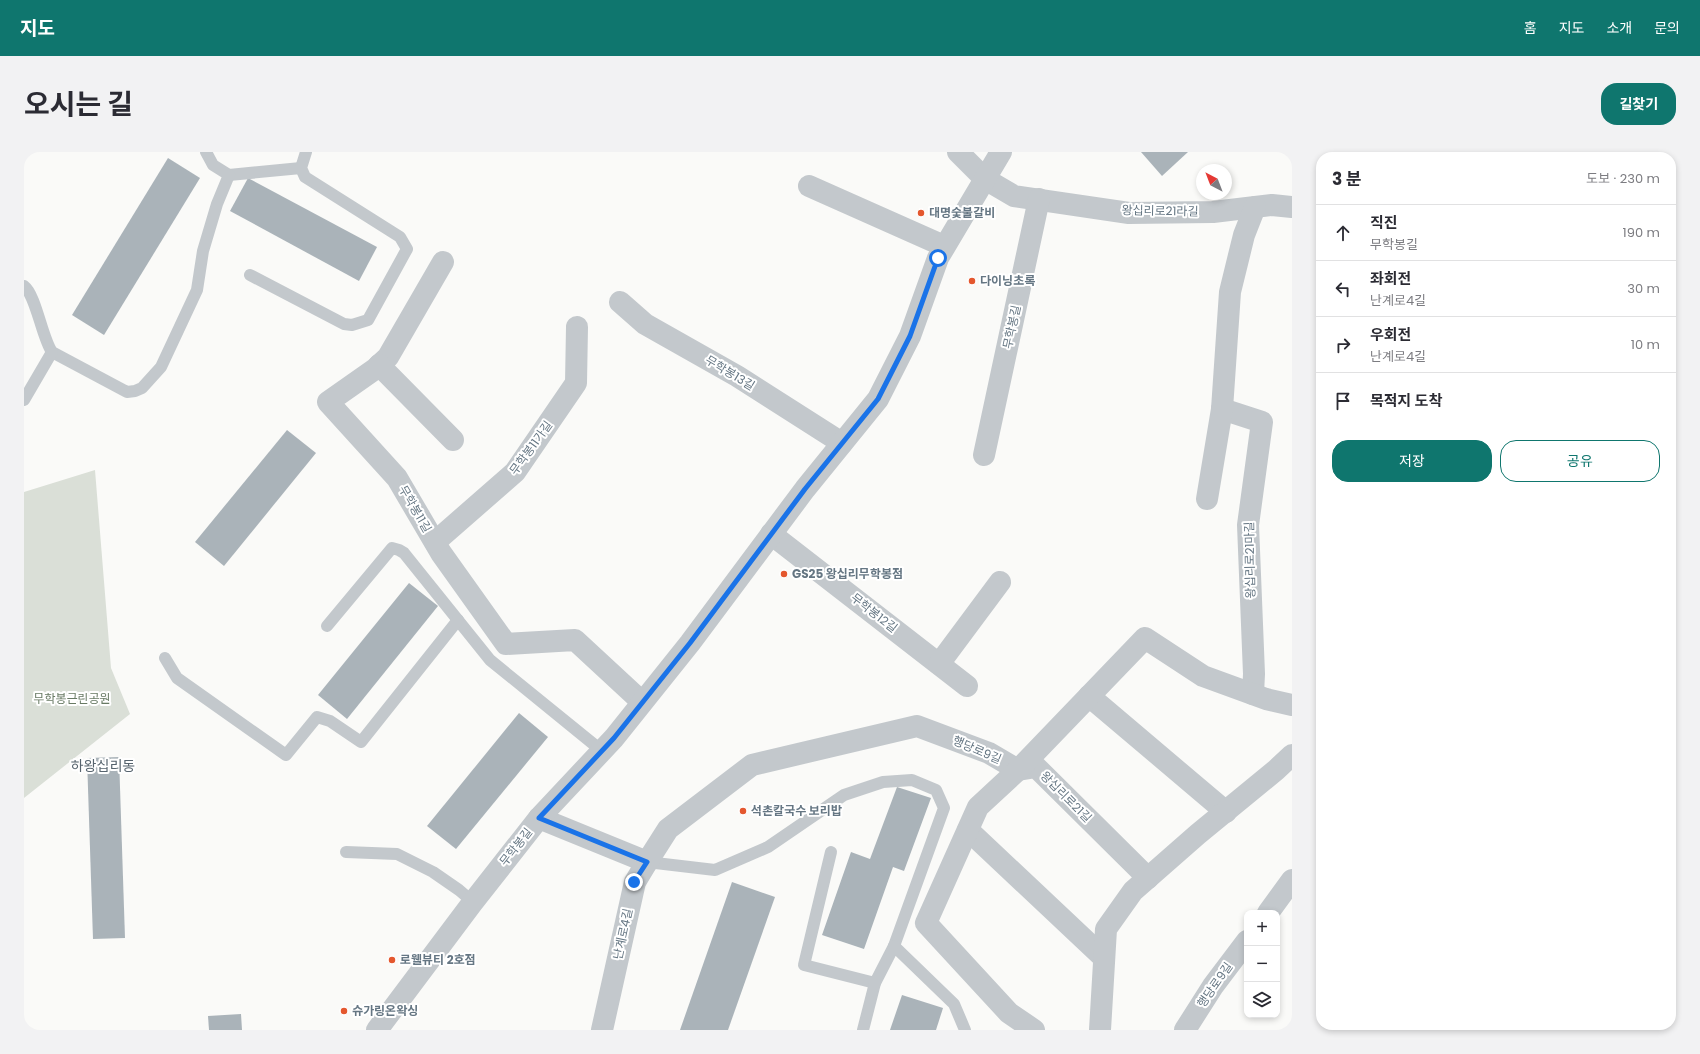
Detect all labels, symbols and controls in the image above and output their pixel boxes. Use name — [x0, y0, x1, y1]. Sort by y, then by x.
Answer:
text: 지도 — [20, 15, 55, 42]
text: 홈 — [1524, 18, 1537, 38]
text: 지도 — [1559, 18, 1584, 38]
text: 소개 — [1606, 18, 1632, 38]
text: 문의 — [1654, 18, 1680, 38]
button: 길찾기 — [1601, 83, 1676, 125]
text: 오시는 길 — [24, 85, 133, 124]
north arrow — [1196, 164, 1232, 200]
text: 3 분 — [1332, 167, 1362, 191]
text: 도보 · 230 m — [1586, 169, 1660, 188]
street label: 왕십리로21라길 — [1121, 201, 1199, 220]
place label: 대명숯불갈비 — [929, 204, 995, 221]
marker: 대명숯불갈비 — [916, 208, 926, 218]
text: 직진 — [1370, 212, 1398, 233]
icon: ahead — [1332, 222, 1354, 244]
text: 190 m — [1623, 223, 1660, 242]
text: 무학봉길 — [1370, 235, 1418, 254]
route start — [929, 249, 947, 267]
text: 좌회전 — [1370, 268, 1411, 289]
place label: 다이닝초록 — [980, 272, 1035, 289]
marker: 다이닝초록 — [967, 276, 977, 286]
icon: left — [1332, 278, 1354, 300]
text: 30 m — [1627, 279, 1660, 298]
text: 난계로4길 — [1370, 291, 1426, 310]
street label: 무학봉길 — [999, 304, 1024, 350]
text: 우회전 — [1370, 324, 1411, 345]
icon: right — [1332, 334, 1354, 356]
text: 10 m — [1631, 335, 1660, 354]
text: 난계로4길 — [1370, 347, 1426, 366]
street label: 무학봉13길 — [702, 351, 758, 394]
icon: arrive — [1332, 390, 1354, 412]
text: 목적지 도착 — [1370, 390, 1442, 411]
street label: 무학봉11가길 — [505, 417, 556, 478]
button: 저장 — [1332, 440, 1492, 482]
button: 공유 — [1500, 440, 1660, 482]
street label: 무학봉11길 — [395, 482, 436, 535]
street label: 왕십리로21마길 — [1240, 521, 1259, 599]
place label: GS25 왕십리무학봉점 — [792, 565, 903, 582]
marker: GS25 왕십리무학봉점 — [779, 569, 789, 579]
street label: 무학봉12길 — [847, 589, 901, 636]
park label: 무학봉근린공원 — [33, 690, 111, 707]
street label: 행당로9길 — [950, 732, 1004, 767]
district label: 하왕십리동 — [71, 756, 135, 776]
street label: 왕십리로21길 — [1037, 767, 1096, 826]
place label: 석촌칼국수 보리밥 — [751, 802, 842, 819]
marker: 석촌칼국수 보리밥 — [738, 806, 748, 816]
street label: 무학봉길 — [495, 824, 536, 869]
route end — [625, 873, 643, 891]
street label: 난계로4길 — [609, 907, 636, 961]
map controls — [1244, 910, 1280, 1018]
button: + — [1244, 910, 1280, 946]
button: − — [1244, 946, 1280, 982]
place label: 로웰뷰티 2호점 — [400, 951, 476, 968]
marker: 로웰뷰티 2호점 — [387, 955, 397, 965]
street label: 행당로9길 — [1193, 959, 1236, 1011]
button: layers — [1244, 982, 1280, 1018]
place label: 슈가링온왁싱 — [352, 1002, 418, 1019]
marker: 슈가링온왁싱 — [339, 1006, 349, 1016]

